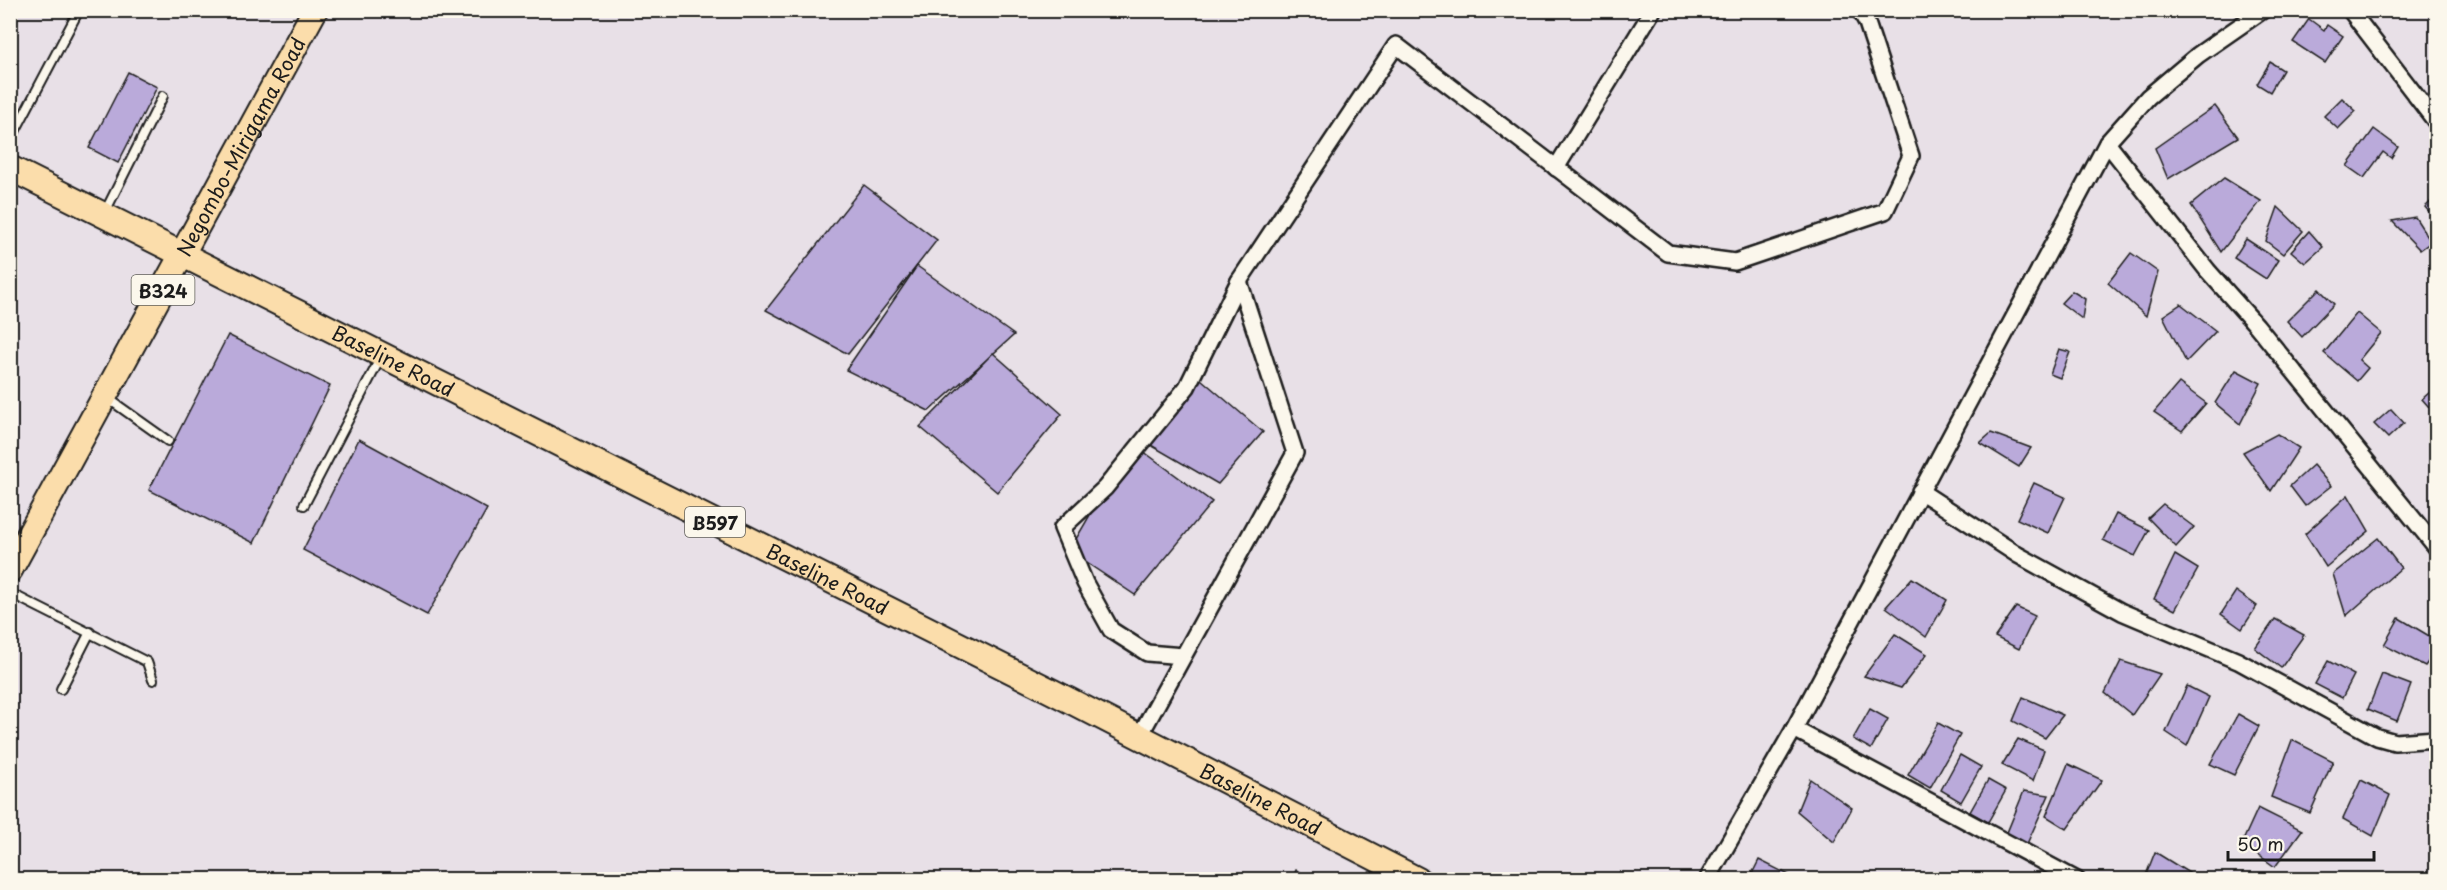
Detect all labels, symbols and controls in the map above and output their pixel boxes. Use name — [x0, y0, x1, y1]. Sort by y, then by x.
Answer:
street label: Negombo-Mirigama Road — [169, 32, 312, 262]
road number: B324 — [132, 275, 195, 305]
street label: Baseline Road — [327, 317, 460, 404]
road number: B597 — [685, 507, 745, 537]
street label: Baseline Road — [761, 535, 894, 622]
street label: Baseline Road — [1195, 755, 1327, 843]
scale bar — [2228, 824, 2374, 862]
text: 50 m — [2237, 830, 2284, 857]

